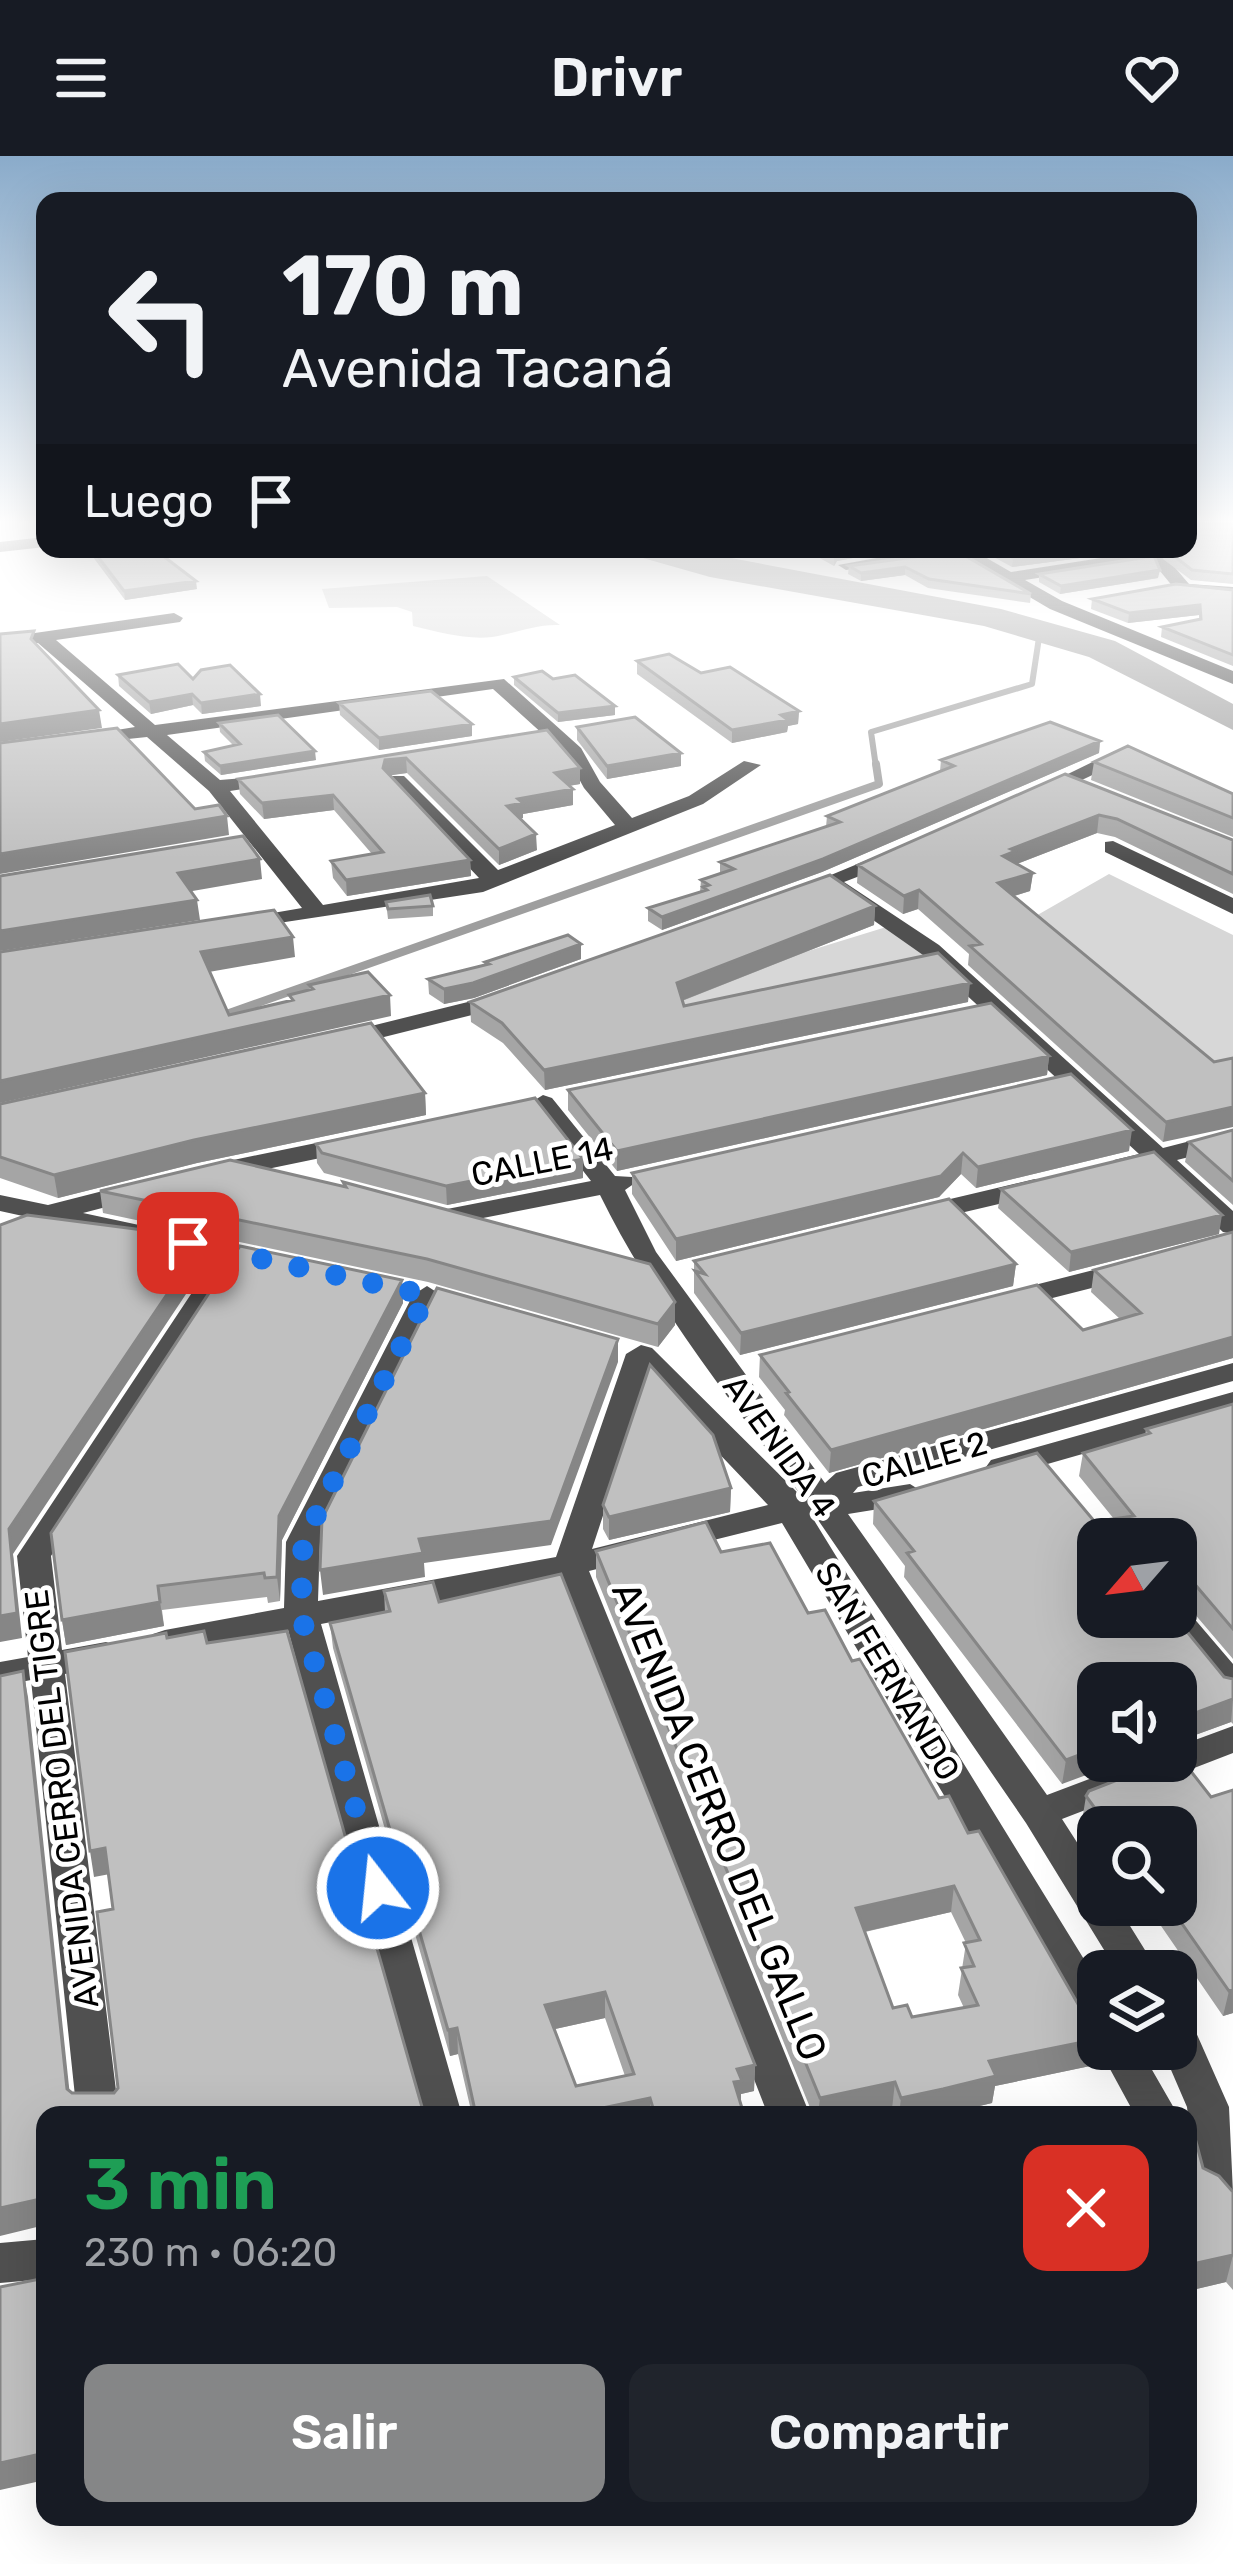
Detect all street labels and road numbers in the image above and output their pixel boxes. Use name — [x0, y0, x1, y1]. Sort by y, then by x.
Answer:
street label: CALLE 14 — [468, 1129, 616, 1194]
street label: AVENIDA 4 — [715, 1368, 844, 1525]
street label: CALLE 2 — [857, 1423, 991, 1496]
street label: SAN FERNANDO — [807, 1555, 968, 1787]
street label: AVENIDA CERRO DEL GALLO — [602, 1575, 836, 2067]
street label: AVENIDA CERRO DEL TIGRE — [16, 1588, 107, 2010]

